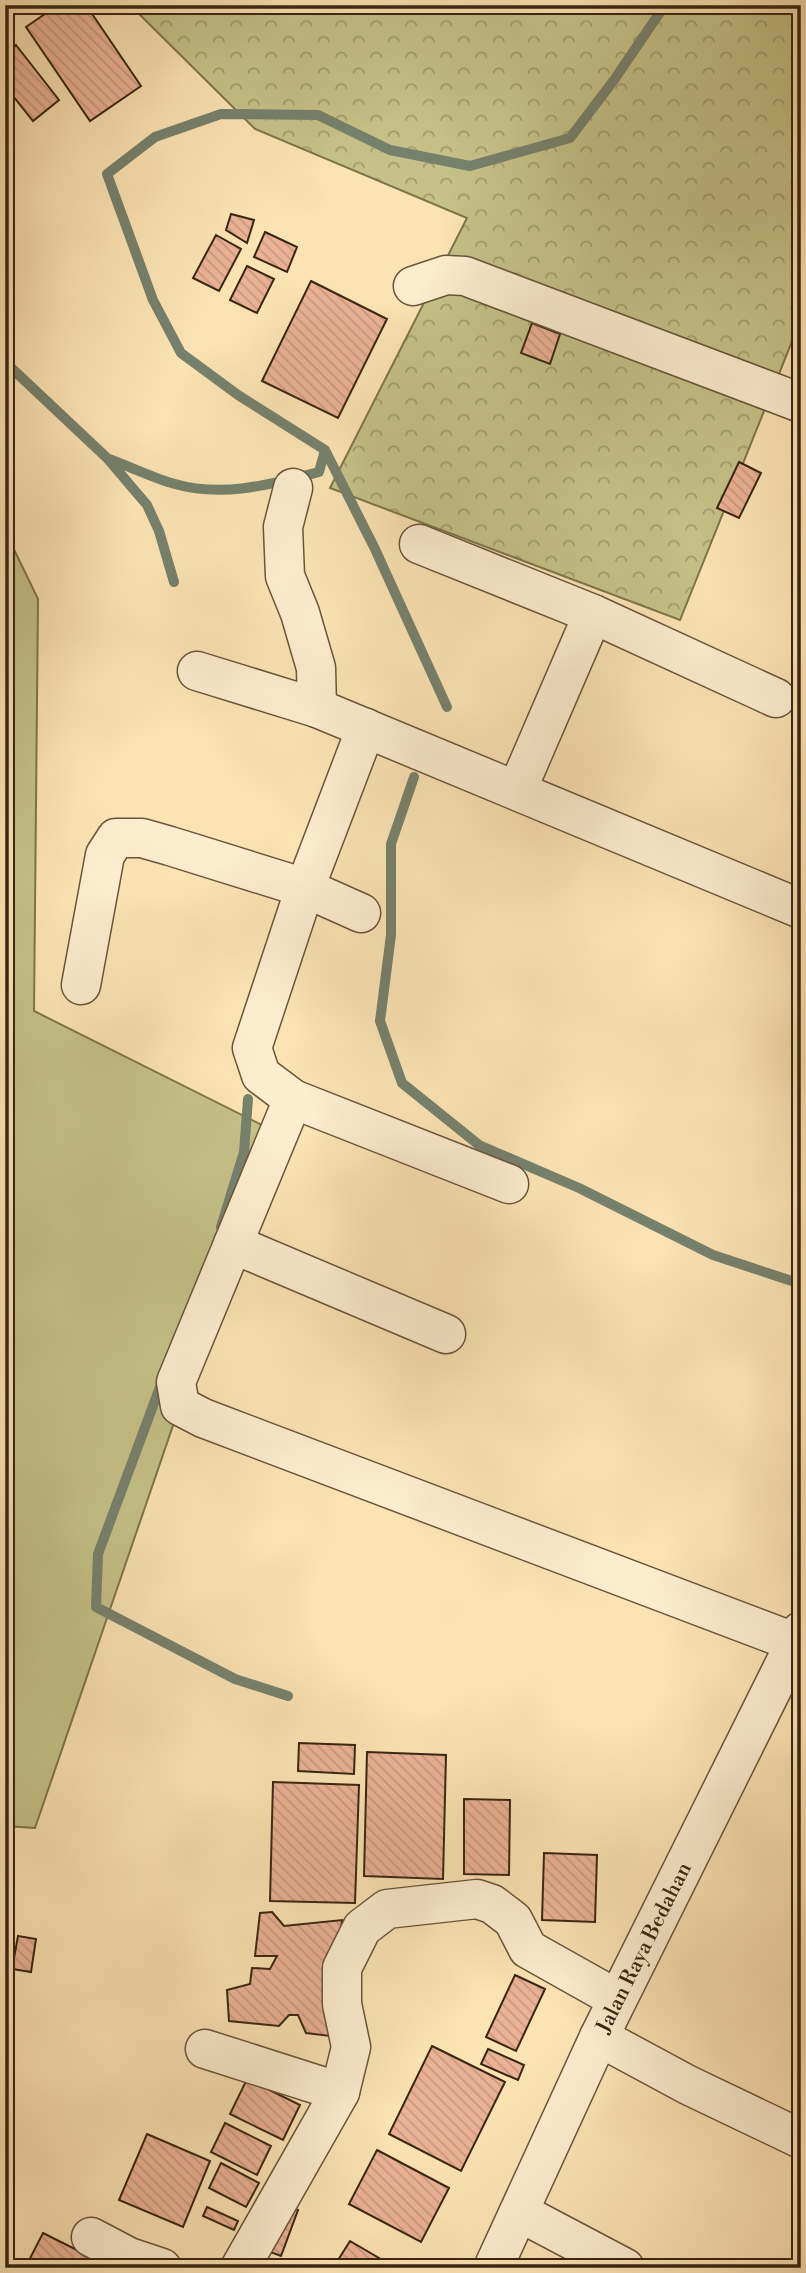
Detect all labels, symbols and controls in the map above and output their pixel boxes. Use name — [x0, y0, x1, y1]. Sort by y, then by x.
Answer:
street label: Jalan Raya Bedahan — [591, 1858, 698, 2039]

